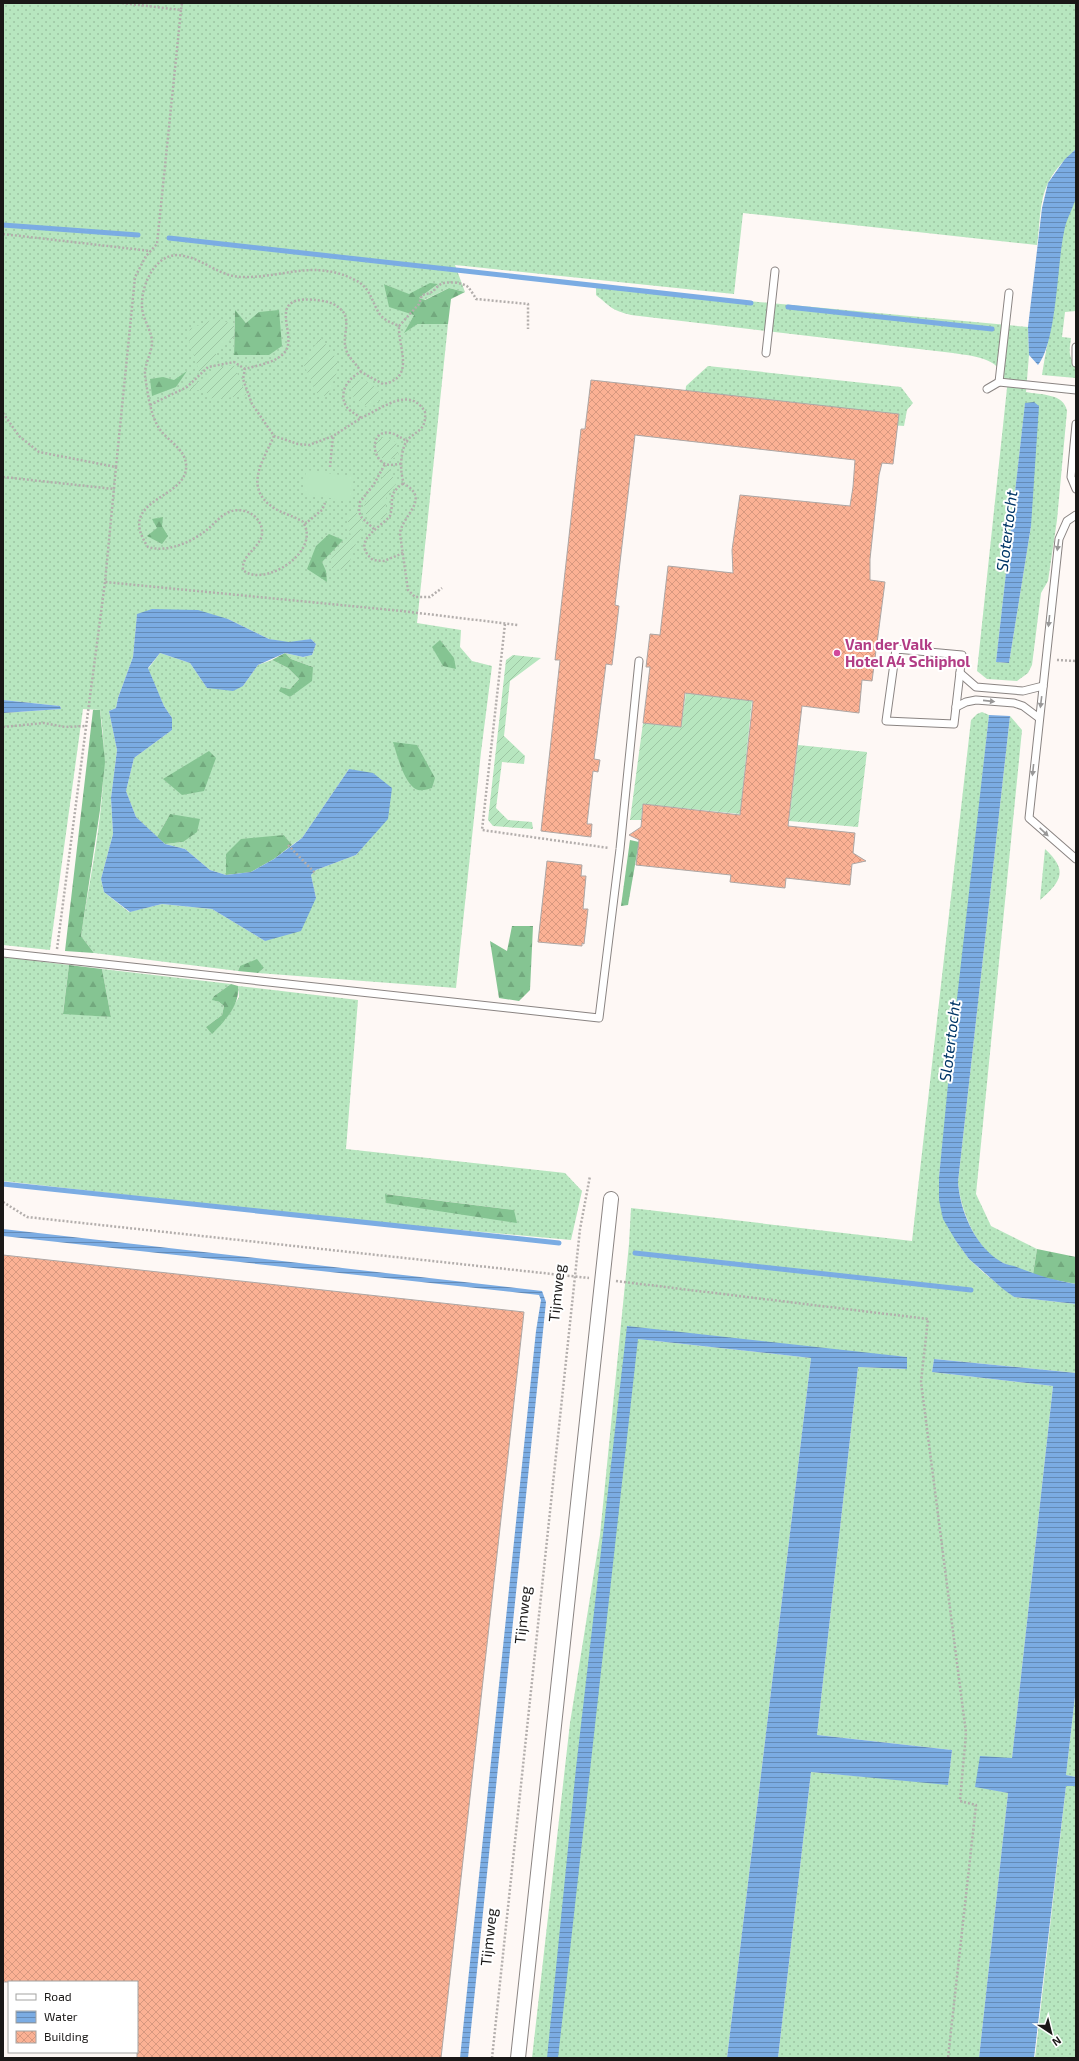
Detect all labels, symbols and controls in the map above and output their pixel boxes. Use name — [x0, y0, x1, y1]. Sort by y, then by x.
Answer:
water label: Slotertocht — [992, 488, 1021, 573]
one-way arrow — [1055, 539, 1061, 552]
one-way arrow — [1046, 615, 1052, 627]
place label: Van der Valk Hotel A4 Schiphol — [845, 635, 970, 670]
marker: Van der Valk Hotel A4 Schiphol — [832, 648, 842, 658]
one-way arrow — [1038, 696, 1044, 708]
one-way arrow — [983, 698, 995, 704]
one-way arrow — [1030, 764, 1037, 776]
one-way arrow — [1039, 827, 1049, 837]
water label: Slotertocht — [935, 998, 964, 1083]
street label: Tijmweg — [544, 1263, 569, 1323]
street label: Tijmweg — [510, 1585, 535, 1645]
street label: Tijmweg — [476, 1907, 501, 1967]
legend — [8, 1981, 138, 2053]
text: Road — [44, 1989, 72, 2003]
text: Water — [44, 2009, 78, 2023]
north arrow — [1031, 2013, 1071, 2053]
text: Building — [44, 2029, 89, 2043]
text: N — [1050, 2034, 1064, 2049]

